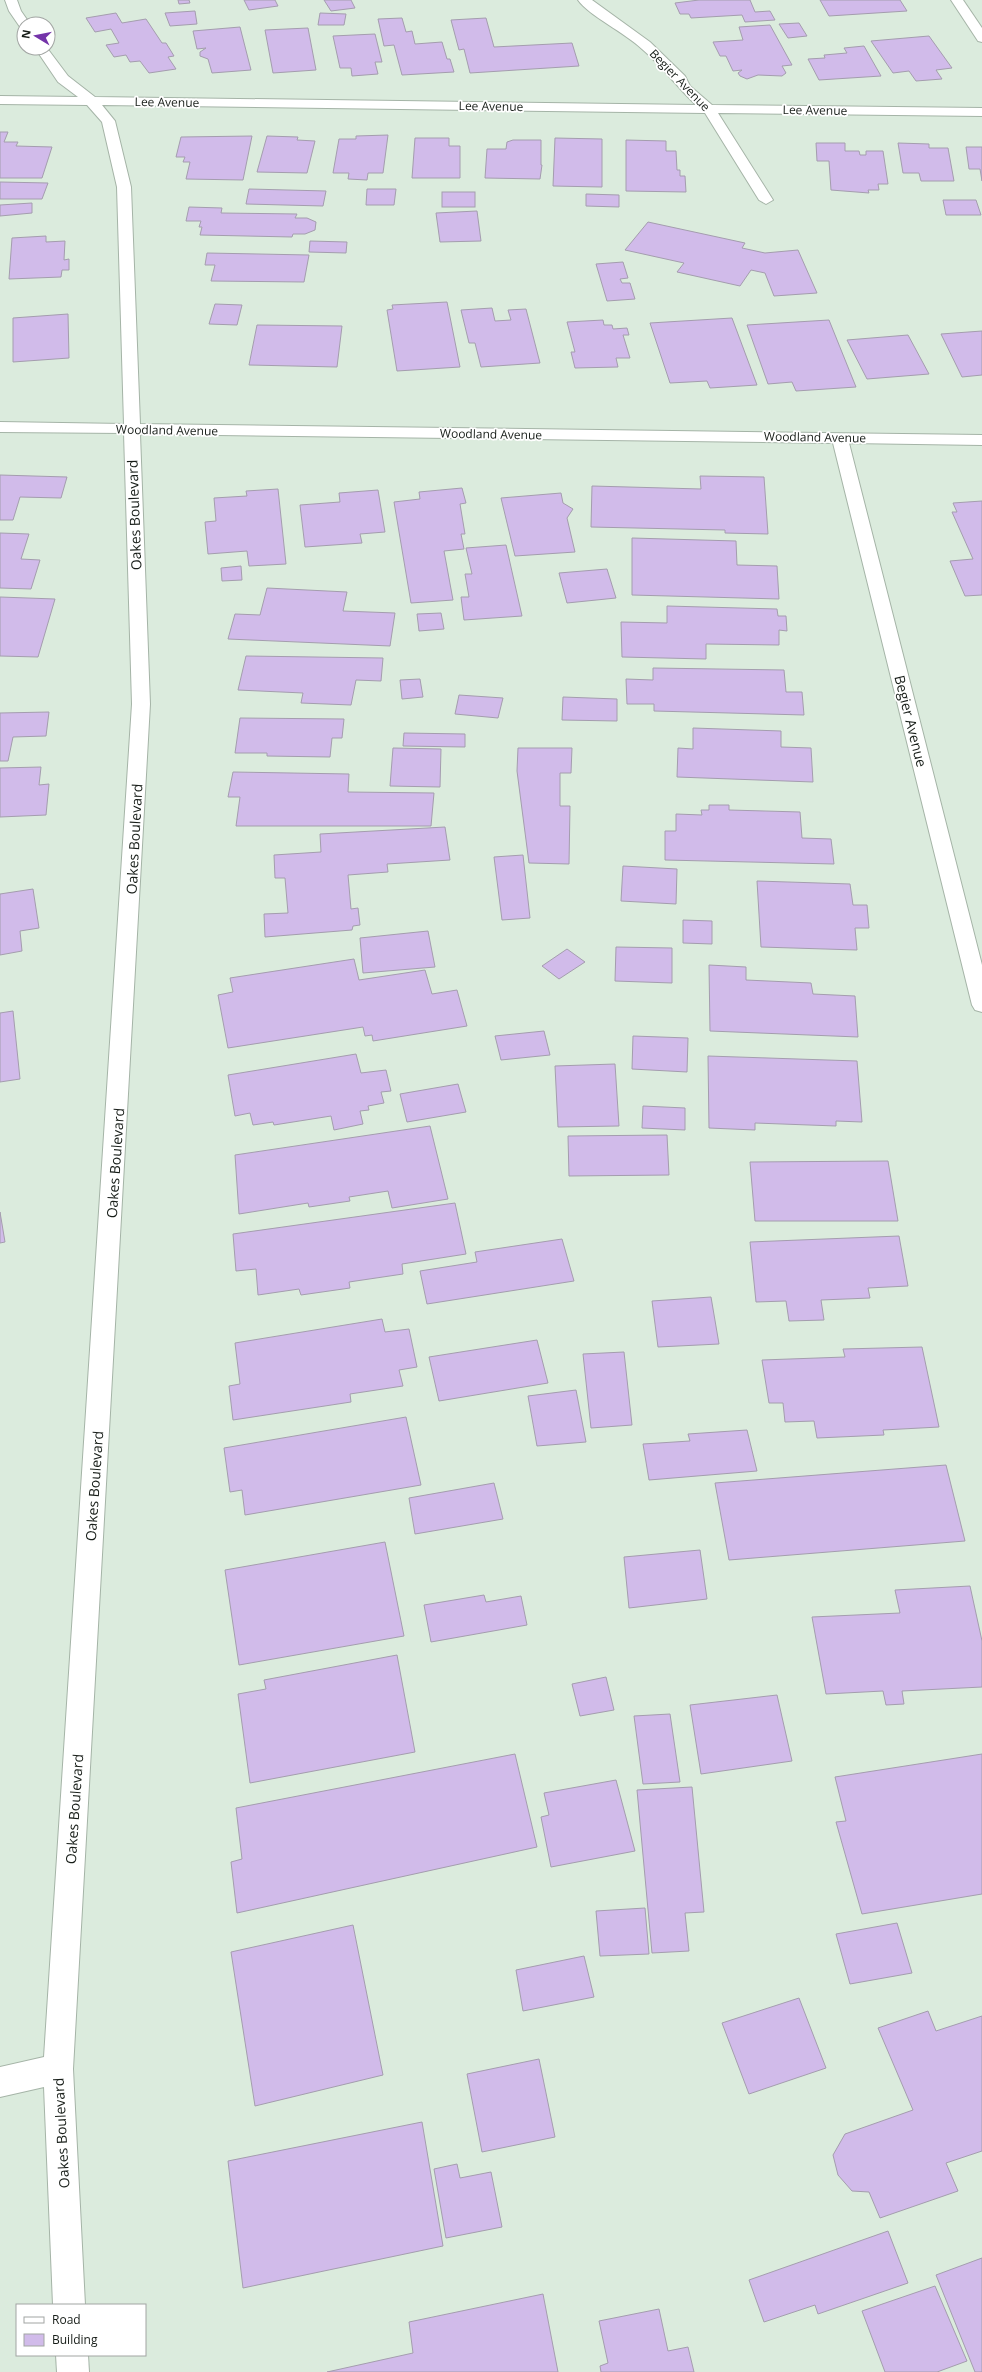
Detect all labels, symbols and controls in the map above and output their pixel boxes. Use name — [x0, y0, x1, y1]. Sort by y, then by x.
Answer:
north arrow — [16, 16, 56, 56]
text: N — [17, 28, 34, 40]
street label: Begier Avenue — [646, 45, 714, 115]
street label: Lee Avenue — [135, 93, 200, 111]
street label: Lee Avenue — [459, 97, 524, 115]
street label: Lee Avenue — [783, 101, 848, 119]
street label: Woodland Avenue — [116, 421, 218, 439]
street label: Woodland Avenue — [440, 425, 542, 443]
street label: Woodland Avenue — [764, 428, 866, 446]
street label: Oakes Boulevard — [123, 459, 145, 571]
street label: Begier Avenue — [890, 673, 932, 769]
street label: Oakes Boulevard — [122, 783, 146, 895]
street label: Oakes Boulevard — [102, 1107, 128, 1219]
street label: Oakes Boulevard — [81, 1430, 107, 1542]
street label: Oakes Boulevard — [61, 1753, 87, 1865]
street label: Oakes Boulevard — [49, 2077, 73, 2189]
legend — [16, 2304, 146, 2356]
text: Road — [52, 2311, 81, 2328]
text: Building — [52, 2331, 98, 2348]

